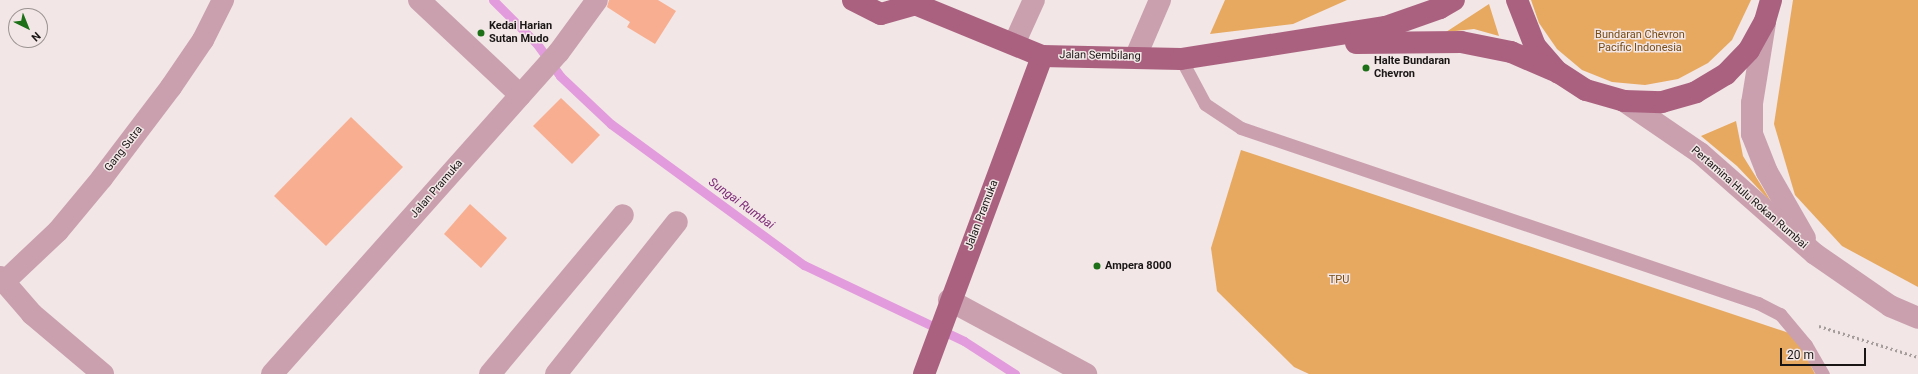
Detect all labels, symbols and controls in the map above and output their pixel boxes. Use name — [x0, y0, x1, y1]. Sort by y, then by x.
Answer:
north arrow — [8, 8, 48, 48]
place label: Kedai Harian Sutan Mudo — [489, 20, 552, 46]
marker: Kedai Harian Sutan Mudo — [476, 28, 486, 38]
text: N — [29, 29, 43, 44]
park label: Bundaran Chevron Pacific Indonesia — [1595, 29, 1685, 55]
street label: Jalan Sembilang — [1059, 49, 1141, 63]
place label: Halte Bundaran Chevron — [1374, 55, 1450, 81]
marker: Halte Bundaran Chevron — [1361, 63, 1371, 73]
street label: Gang Sutra — [102, 124, 146, 174]
street label: Pertamina Hulu Rokan Rumbai — [1688, 144, 1810, 252]
street label: Jalan Pramuka — [408, 157, 466, 221]
water label: Sungai Rumbai — [705, 175, 777, 233]
street label: Jalan Pramuka — [963, 178, 1001, 252]
place label: Ampera 8000 — [1105, 259, 1172, 273]
marker: Ampera 8000 — [1092, 261, 1102, 271]
park label: TPU — [1329, 273, 1349, 287]
scale bar — [1782, 340, 1868, 366]
text: 20 m — [1787, 348, 1814, 362]

